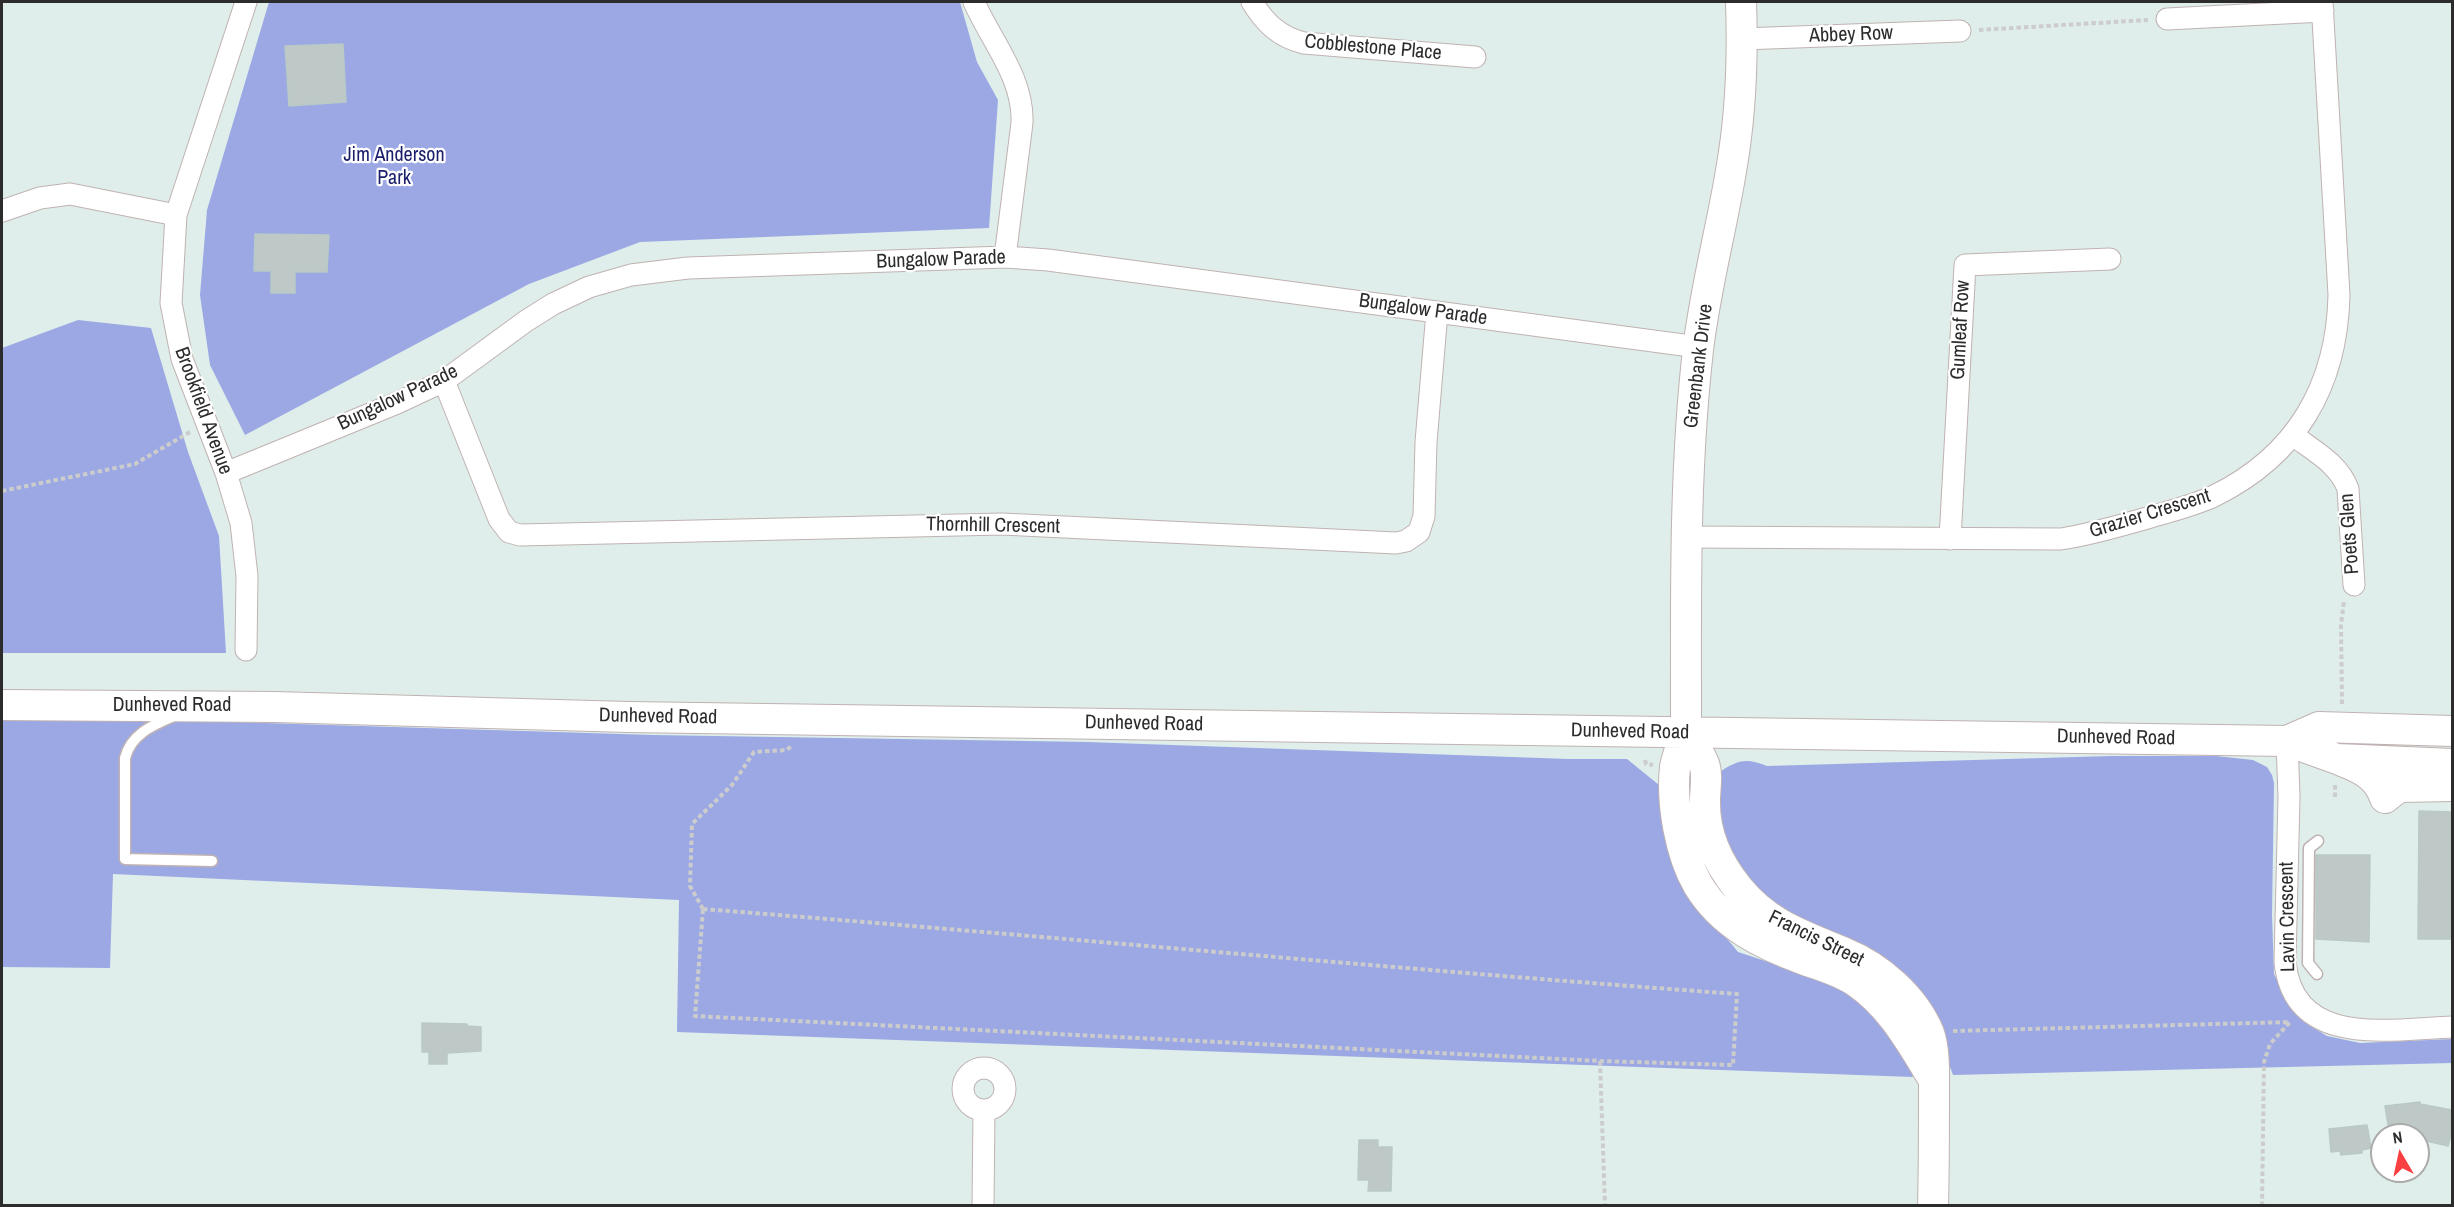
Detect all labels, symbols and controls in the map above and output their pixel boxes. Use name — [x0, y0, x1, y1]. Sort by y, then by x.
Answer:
street label: Abbey Row — [1809, 22, 1893, 48]
street label: Cobblestone Place — [1303, 30, 1443, 66]
park label: Jim Anderson Park — [343, 144, 445, 191]
street label: Bungalow Parade — [876, 246, 1006, 274]
street label: Gumleaf Row — [1946, 280, 1976, 380]
street label: Bungalow Parade — [1357, 289, 1489, 331]
street label: Greenbank Drive — [1679, 303, 1719, 429]
street label: Brookfield Avenue — [169, 344, 237, 478]
street label: Bungalow Parade — [334, 360, 462, 436]
street label: Grazier Crescent — [2087, 484, 2213, 544]
street label: Poets Glen — [2335, 493, 2365, 575]
street label: Thornhill Crescent — [926, 513, 1060, 539]
street label: Dunheved Road — [113, 694, 231, 718]
street label: Dunheved Road — [599, 704, 717, 730]
street label: Dunheved Road — [1085, 711, 1203, 737]
street label: Dunheved Road — [1571, 719, 1689, 745]
street label: Dunheved Road — [2057, 725, 2175, 751]
street label: Lavin Crescent — [2275, 862, 2301, 972]
street label: Francis Street — [1764, 906, 1868, 972]
north arrow — [2370, 1123, 2430, 1183]
text: N — [2391, 1126, 2404, 1149]

